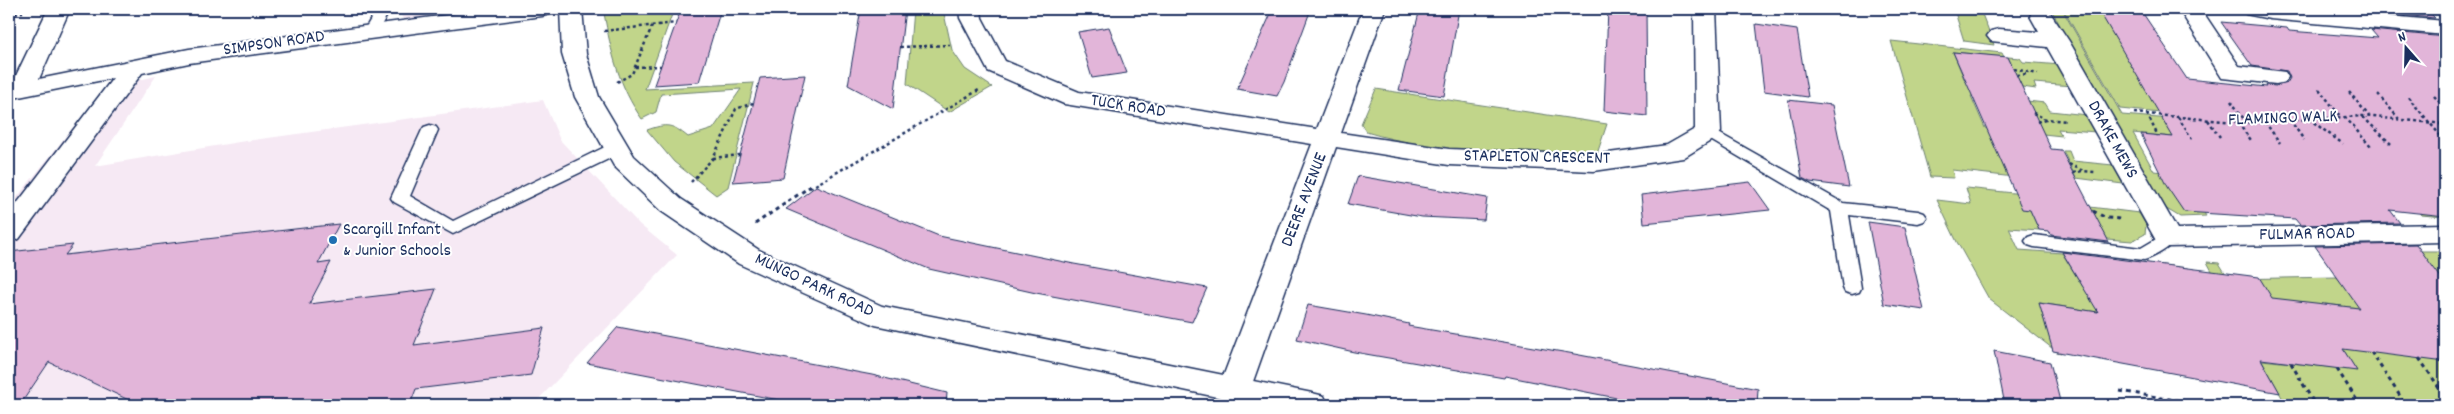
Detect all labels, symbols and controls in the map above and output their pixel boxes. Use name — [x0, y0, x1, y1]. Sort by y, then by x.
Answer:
north arrow — [2382, 22, 2432, 72]
street label: SIMPSON ROAD — [222, 25, 326, 63]
text: N — [2396, 27, 2409, 48]
street label: TUCK ROAD — [1089, 89, 1167, 125]
street label: DRAKE MEWS — [2080, 97, 2144, 183]
street label: FLAMINGO WALK — [2228, 105, 2338, 133]
street label: STAPLETON CRESCENT — [1464, 144, 1610, 172]
street label: DEERE AVENUE — [1276, 149, 1334, 251]
place label: Scargill Infant & Junior Schools — [343, 218, 451, 264]
street label: FULMAR ROAD — [2259, 222, 2355, 248]
marker: Scargill Infant & Junior Schools — [327, 234, 339, 246]
street label: MUNGO PARK ROAD — [750, 247, 878, 325]

